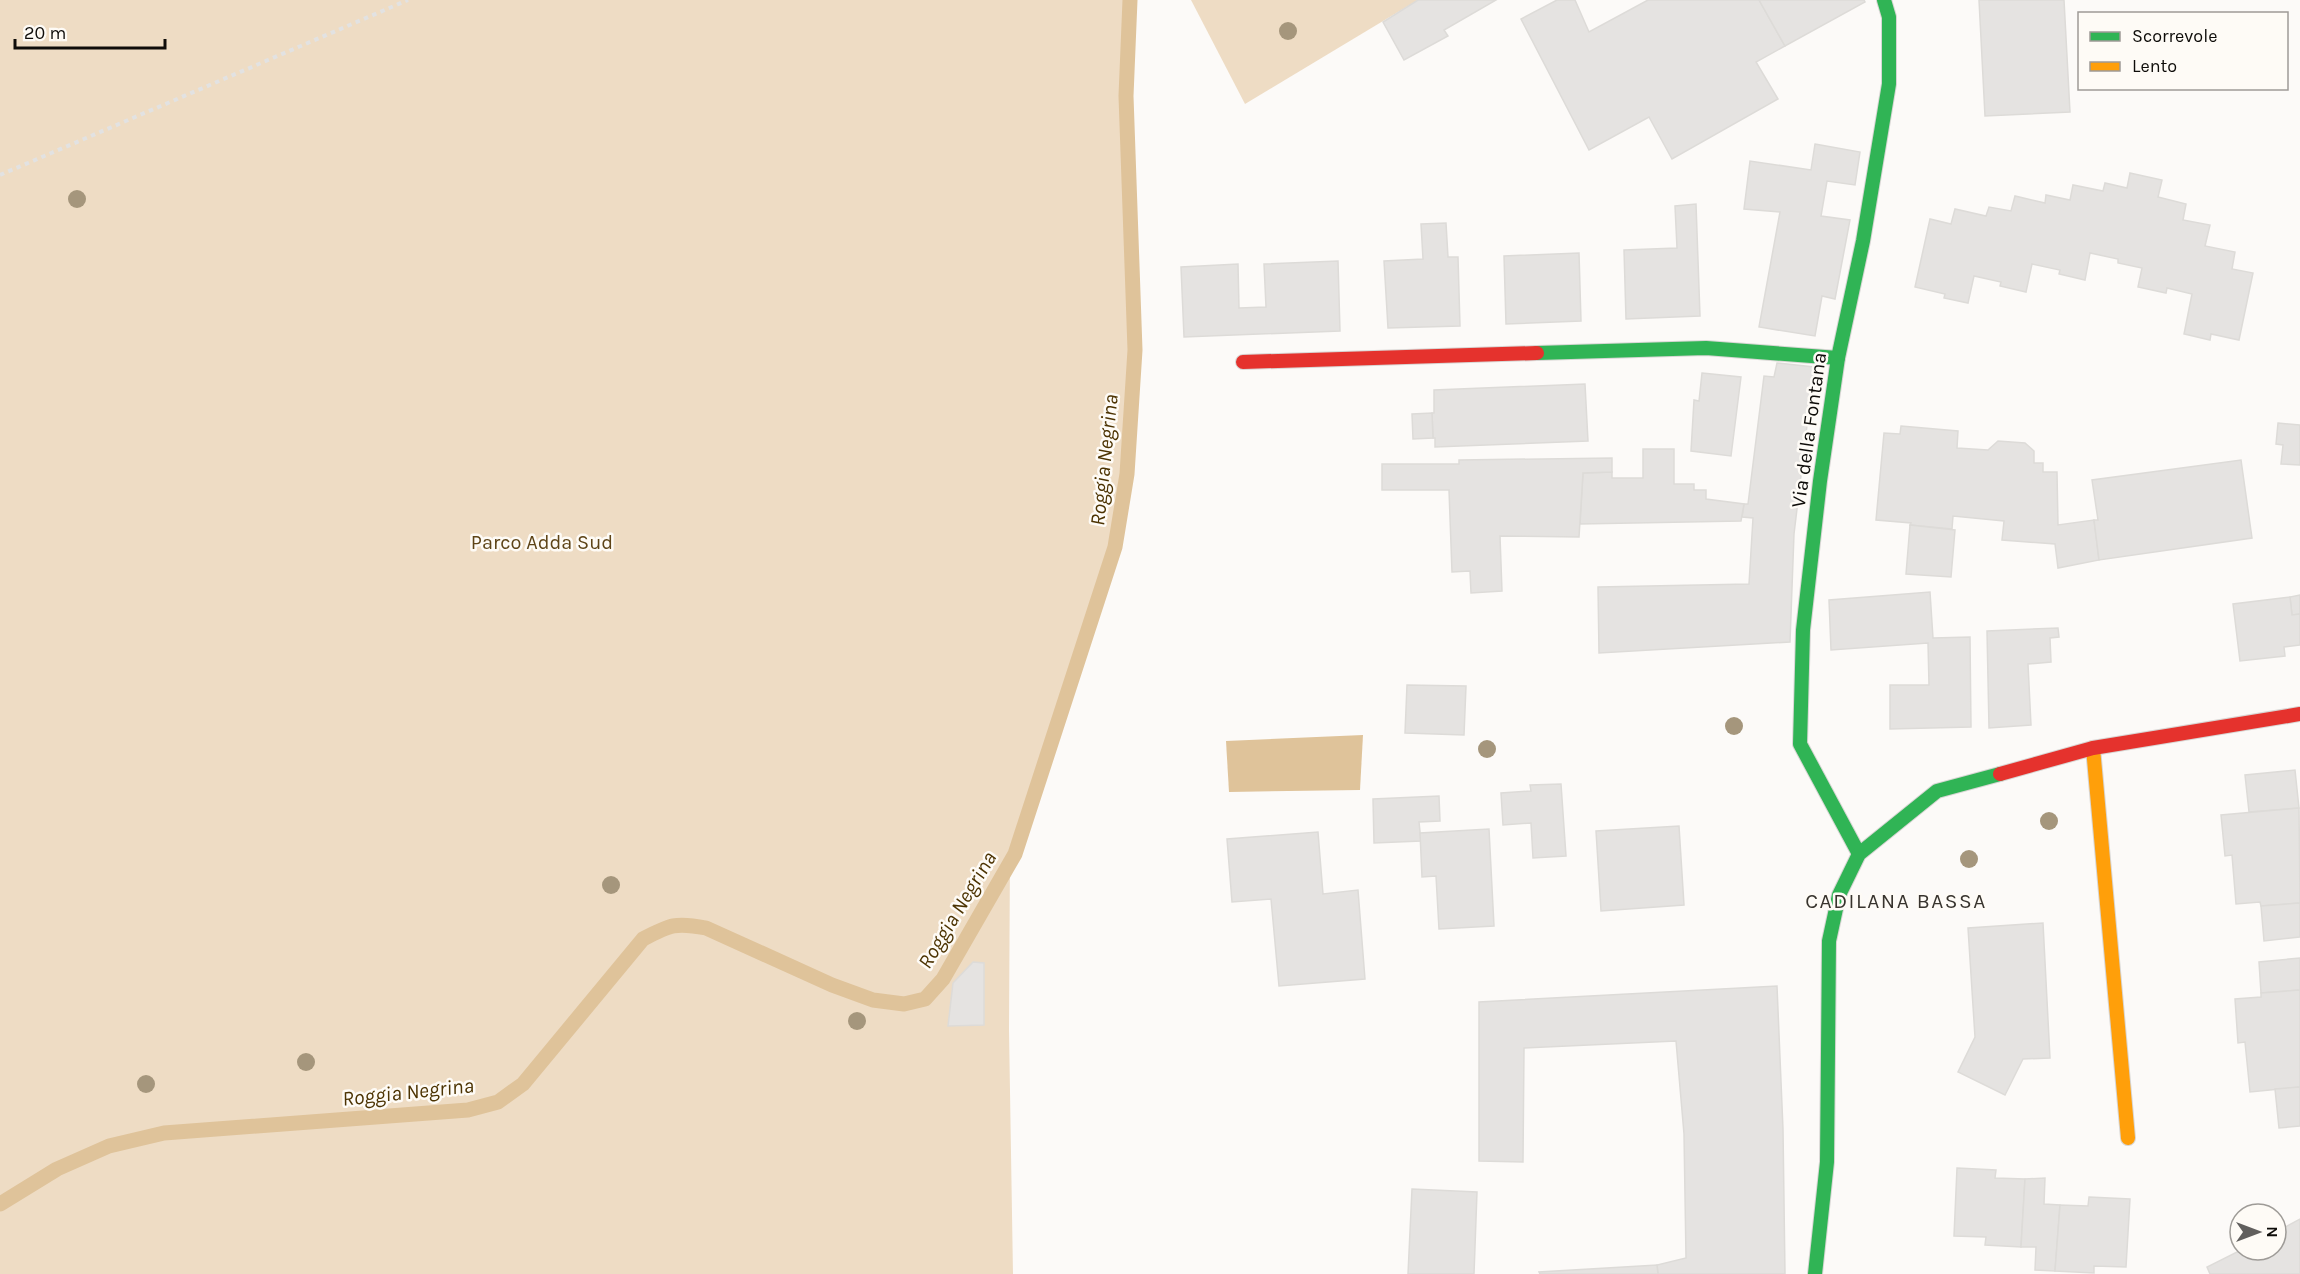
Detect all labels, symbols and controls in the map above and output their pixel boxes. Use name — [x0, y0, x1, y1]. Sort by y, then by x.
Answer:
scale bar — [15, 12, 165, 50]
legend — [2078, 12, 2288, 90]
text: 20 m — [24, 22, 66, 44]
text: Scorrevole — [2132, 25, 2217, 47]
text: Lento — [2132, 55, 2177, 77]
street label: Via della Fontana — [1787, 351, 1831, 509]
water label: Roggia Negrina — [1085, 393, 1123, 527]
park label: Parco Adda Sud — [471, 531, 613, 554]
water label: Roggia Negrina — [913, 847, 1001, 973]
district label: CADILANA BASSA — [1805, 889, 1987, 913]
water label: Roggia Negrina — [341, 1073, 475, 1111]
north arrow — [2228, 1202, 2288, 1262]
text: N — [2263, 1226, 2282, 1238]

